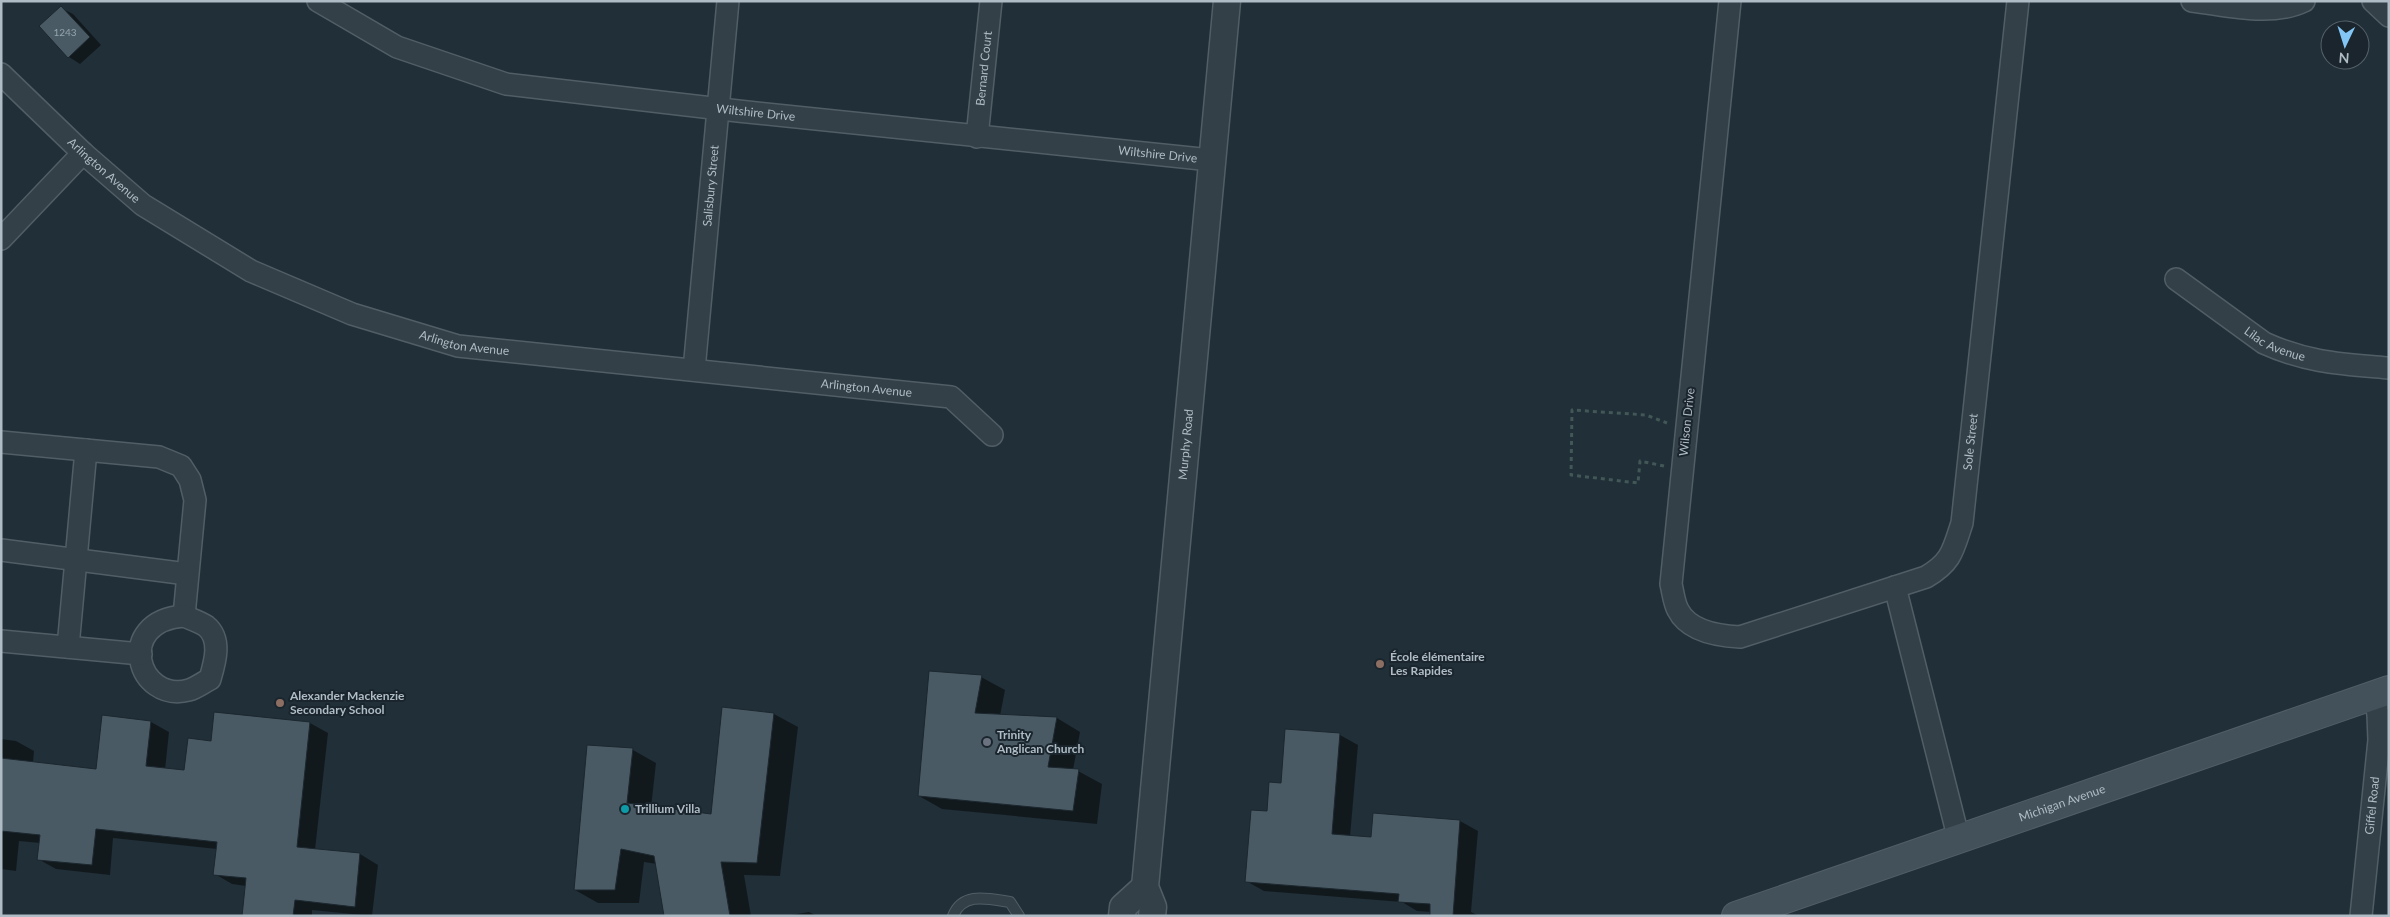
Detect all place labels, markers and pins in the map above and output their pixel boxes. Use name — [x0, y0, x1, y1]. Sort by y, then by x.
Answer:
place label: École élémentaire Les Rapides — [1390, 649, 1485, 678]
marker: École élémentaire Les Rapides — [1374, 658, 1386, 670]
place label: Alexander Mackenzie Secondary School — [289, 688, 405, 717]
marker: Alexander Mackenzie Secondary School — [274, 697, 286, 709]
place label: Trinity Anglican Church — [996, 727, 1085, 756]
marker: Trinity Anglican Church — [981, 736, 993, 748]
place label: Trillium Villa — [635, 801, 700, 816]
marker: Trillium Villa — [619, 803, 631, 815]

